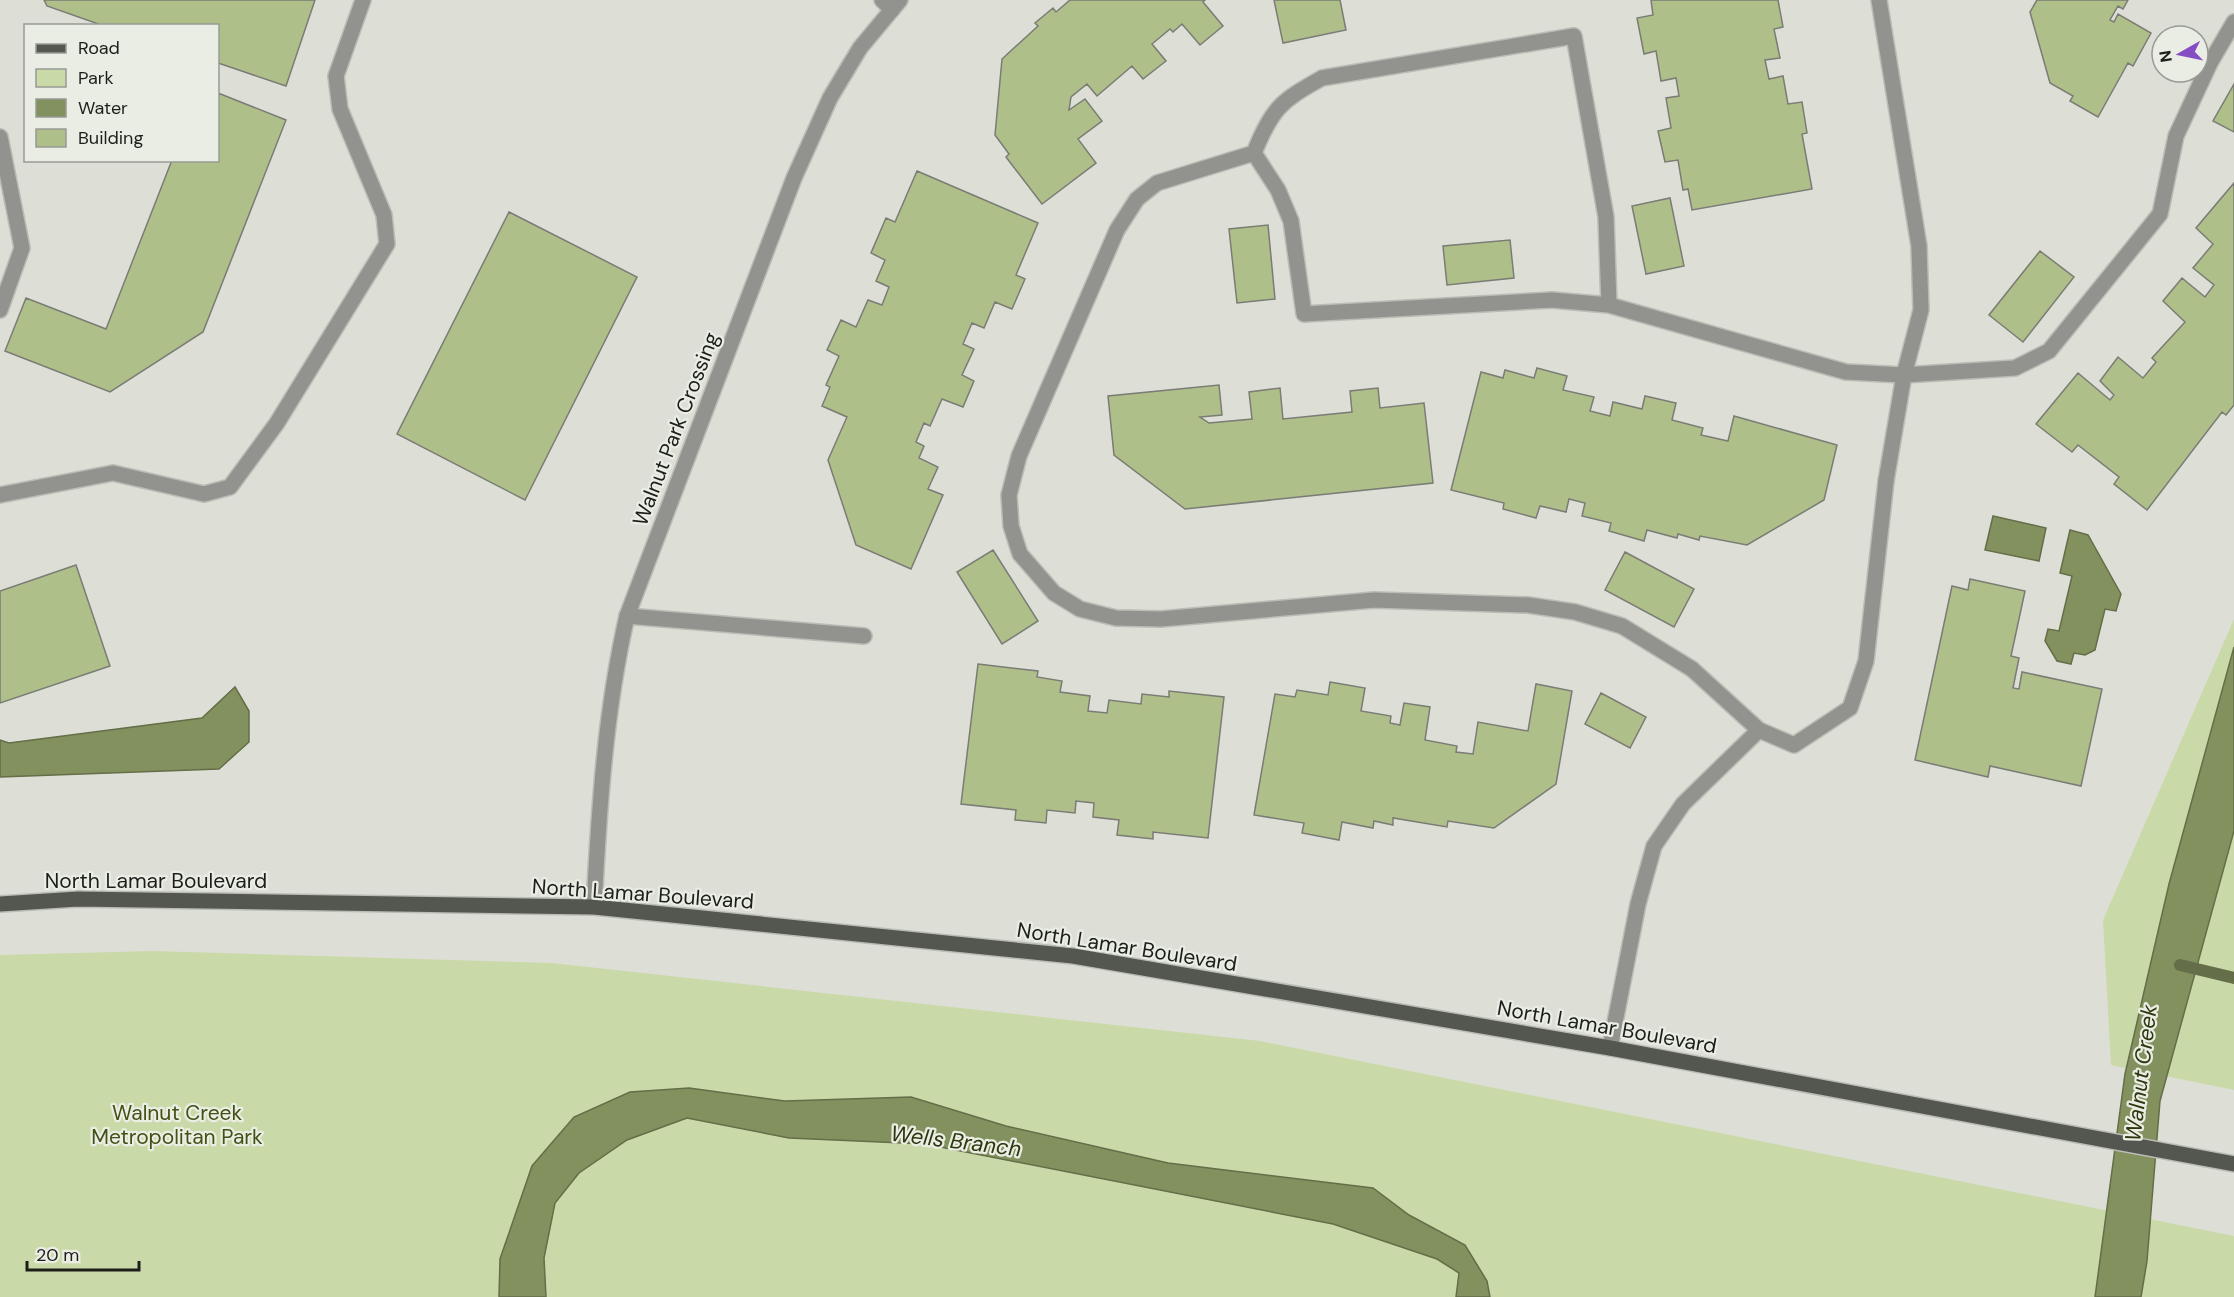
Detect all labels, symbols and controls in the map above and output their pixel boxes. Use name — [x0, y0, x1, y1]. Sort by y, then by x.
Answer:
legend — [24, 24, 219, 162]
north arrow — [2150, 24, 2210, 84]
text: Road — [78, 36, 120, 60]
text: N — [2154, 49, 2177, 64]
text: Park — [78, 66, 114, 90]
text: Water — [78, 96, 128, 120]
text: Building — [78, 126, 143, 150]
street label: Walnut Park Crossing — [626, 328, 726, 530]
street label: North Lamar Boulevard — [45, 867, 267, 895]
street label: North Lamar Boulevard — [531, 872, 755, 916]
street label: North Lamar Boulevard — [1015, 916, 1239, 978]
street label: North Lamar Boulevard — [1495, 994, 1719, 1060]
water label: Walnut Creek — [2118, 1002, 2164, 1143]
park label: Walnut Creek Metropolitan Park — [91, 1099, 263, 1151]
water label: Wells Branch — [889, 1119, 1023, 1163]
scale bar — [27, 1234, 140, 1272]
text: 20 m — [36, 1243, 79, 1267]

